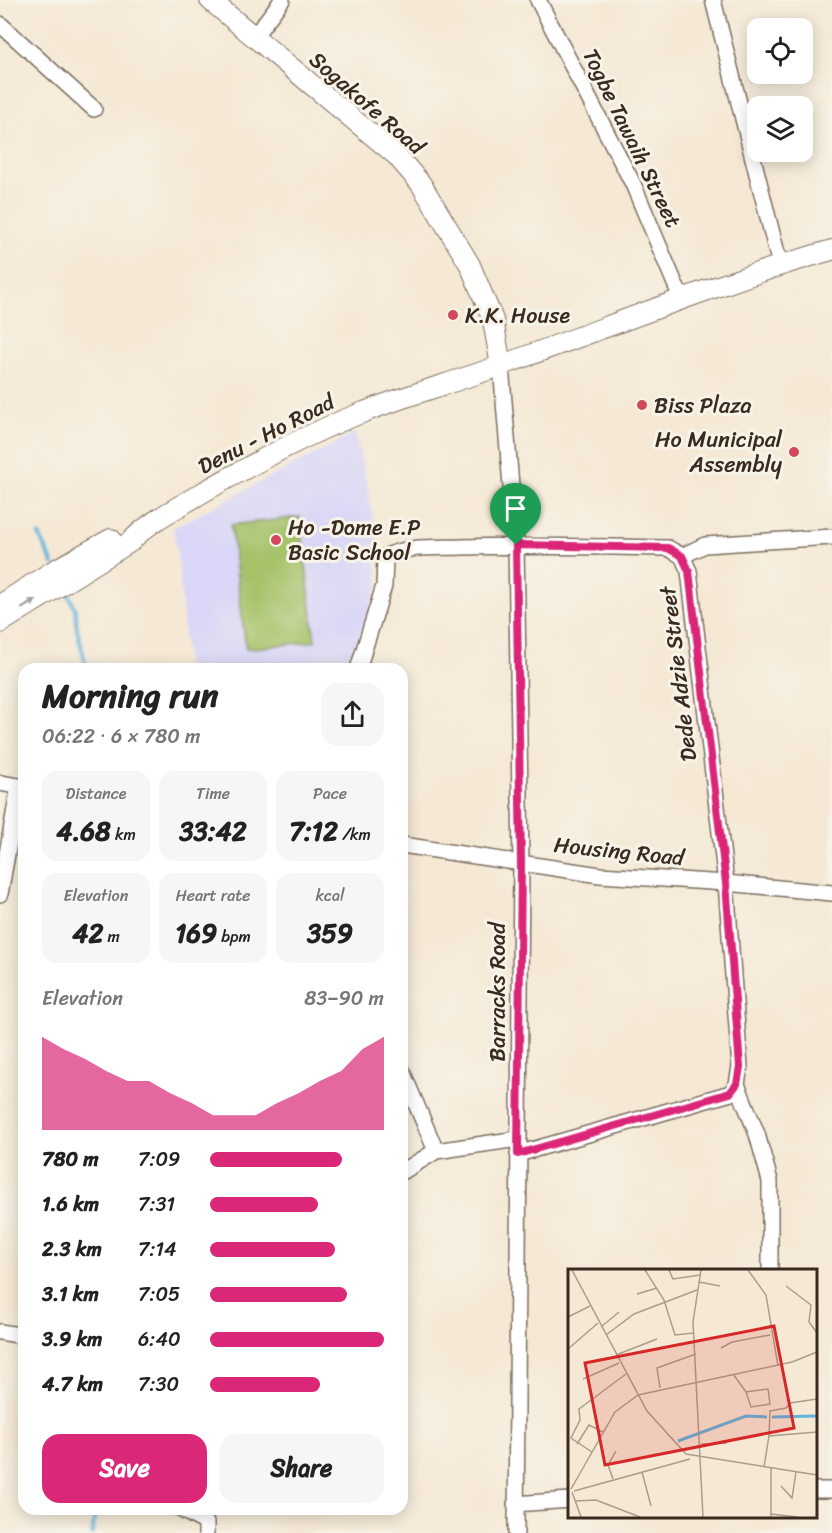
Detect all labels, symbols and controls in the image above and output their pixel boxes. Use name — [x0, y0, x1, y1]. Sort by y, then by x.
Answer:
map controls — [747, 18, 813, 162]
button: locate — [747, 18, 813, 84]
street label: Sogakofe Road — [300, 41, 435, 166]
street label: Togbe Tawaih Street — [572, 42, 693, 235]
button: layers — [747, 96, 813, 162]
place label: K.K. House — [465, 296, 570, 335]
marker: K.K. House — [446, 308, 460, 322]
street label: Denu - Ho Road — [191, 382, 343, 485]
place label: Biss Plaza — [654, 386, 752, 425]
marker: Biss Plaza — [635, 398, 649, 412]
place label: Ho Municipal Assembly — [655, 420, 783, 484]
marker: Ho Municipal Assembly — [787, 445, 801, 459]
pin — [490, 483, 541, 545]
icon: arrive — [499, 492, 532, 525]
place label: Ho -Dome E.P Basic School — [288, 508, 421, 572]
marker: Ho -Dome E.P Basic School — [269, 533, 283, 547]
street label: Dede Adzie Street — [648, 583, 708, 764]
one-way arrow — [21, 598, 38, 609]
text: Morning run — [42, 667, 218, 725]
button: share — [321, 683, 384, 746]
text: 06:22 · 6 × 780 m — [42, 719, 200, 754]
text: Distance — [66, 779, 126, 808]
text: Time — [196, 779, 230, 808]
text: Pace — [313, 779, 347, 808]
text: 4.68 — [56, 808, 111, 854]
text: 33:42 — [179, 808, 247, 854]
text: 7:12 — [289, 808, 338, 854]
text: km — [111, 820, 136, 849]
text: /km — [338, 820, 371, 849]
street label: Housing Road — [552, 825, 687, 877]
text: Elevation — [64, 881, 128, 910]
text: Heart rate — [175, 881, 251, 910]
text: kcal — [315, 881, 345, 910]
text: 42 — [72, 910, 103, 956]
text: 169 — [175, 910, 217, 956]
text: 359 — [307, 910, 353, 956]
street label: Barracks Road — [478, 921, 517, 1062]
text: m — [103, 922, 120, 951]
text: bpm — [217, 922, 251, 951]
text: Elevation — [42, 981, 123, 1016]
text: 83–90 m — [304, 981, 384, 1016]
text: 780 m — [42, 1142, 99, 1177]
text: 7:09 — [138, 1142, 180, 1177]
text: 1.6 km — [42, 1187, 99, 1222]
text: 7:31 — [138, 1187, 175, 1222]
text: 2.3 km — [42, 1232, 102, 1267]
text: 7:14 — [138, 1232, 177, 1267]
inset map — [568, 1269, 817, 1518]
text: 3.1 km — [42, 1277, 99, 1312]
text: 7:05 — [138, 1277, 180, 1312]
text: 3.9 km — [42, 1322, 102, 1357]
text: 6:40 — [138, 1322, 181, 1357]
text: 4.7 km — [42, 1367, 103, 1402]
text: 7:30 — [138, 1367, 179, 1402]
button: Save — [42, 1434, 207, 1503]
button: Share — [219, 1434, 384, 1503]

